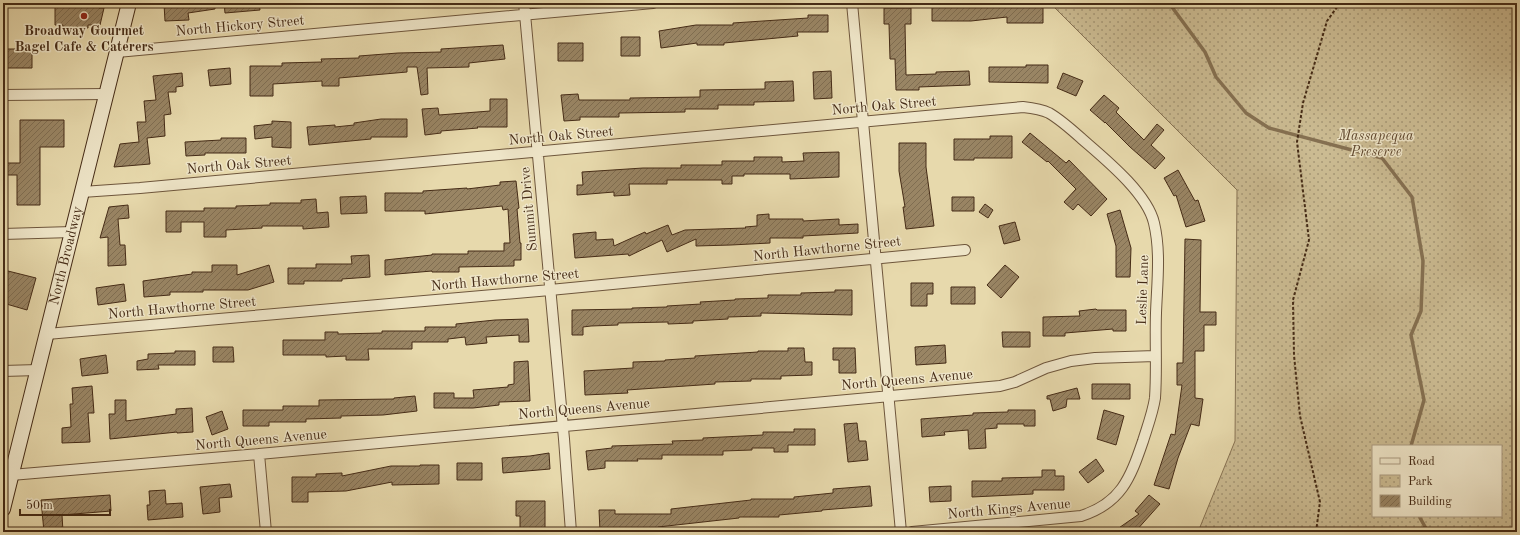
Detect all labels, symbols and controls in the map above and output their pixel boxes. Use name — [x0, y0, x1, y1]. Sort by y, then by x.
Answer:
marker: Broadway Gourmet Bagel Cafe & Caterers — [79, 11, 89, 21]
street label: North Hickory Street — [175, 13, 305, 39]
place label: Broadway Gourmet Bagel Cafe & Caterers — [14, 24, 154, 54]
street label: North Oak Street — [831, 94, 937, 118]
street label: North Oak Street — [508, 124, 614, 148]
park label: Massapequa Preserve — [1338, 129, 1414, 159]
street label: North Oak Street — [186, 153, 292, 177]
street label: Summit Drive — [518, 166, 540, 252]
street label: North Broadway — [47, 204, 85, 306]
street label: North Hawthorne Street — [752, 234, 902, 264]
street label: Leslie Lane — [1135, 255, 1151, 325]
street label: North Hawthorne Street — [430, 267, 580, 293]
street label: North Hawthorne Street — [107, 295, 257, 321]
street label: North Queens Avenue — [841, 367, 973, 393]
street label: North Queens Avenue — [518, 396, 650, 422]
street label: North Queens Avenue — [195, 427, 327, 453]
legend — [1372, 445, 1502, 517]
text: Road — [1408, 456, 1435, 468]
text: Park — [1408, 476, 1433, 488]
scale bar — [20, 491, 110, 517]
text: Building — [1408, 496, 1452, 508]
street label: North Kings Avenue — [947, 497, 1071, 521]
text: 50 m — [26, 499, 53, 512]

